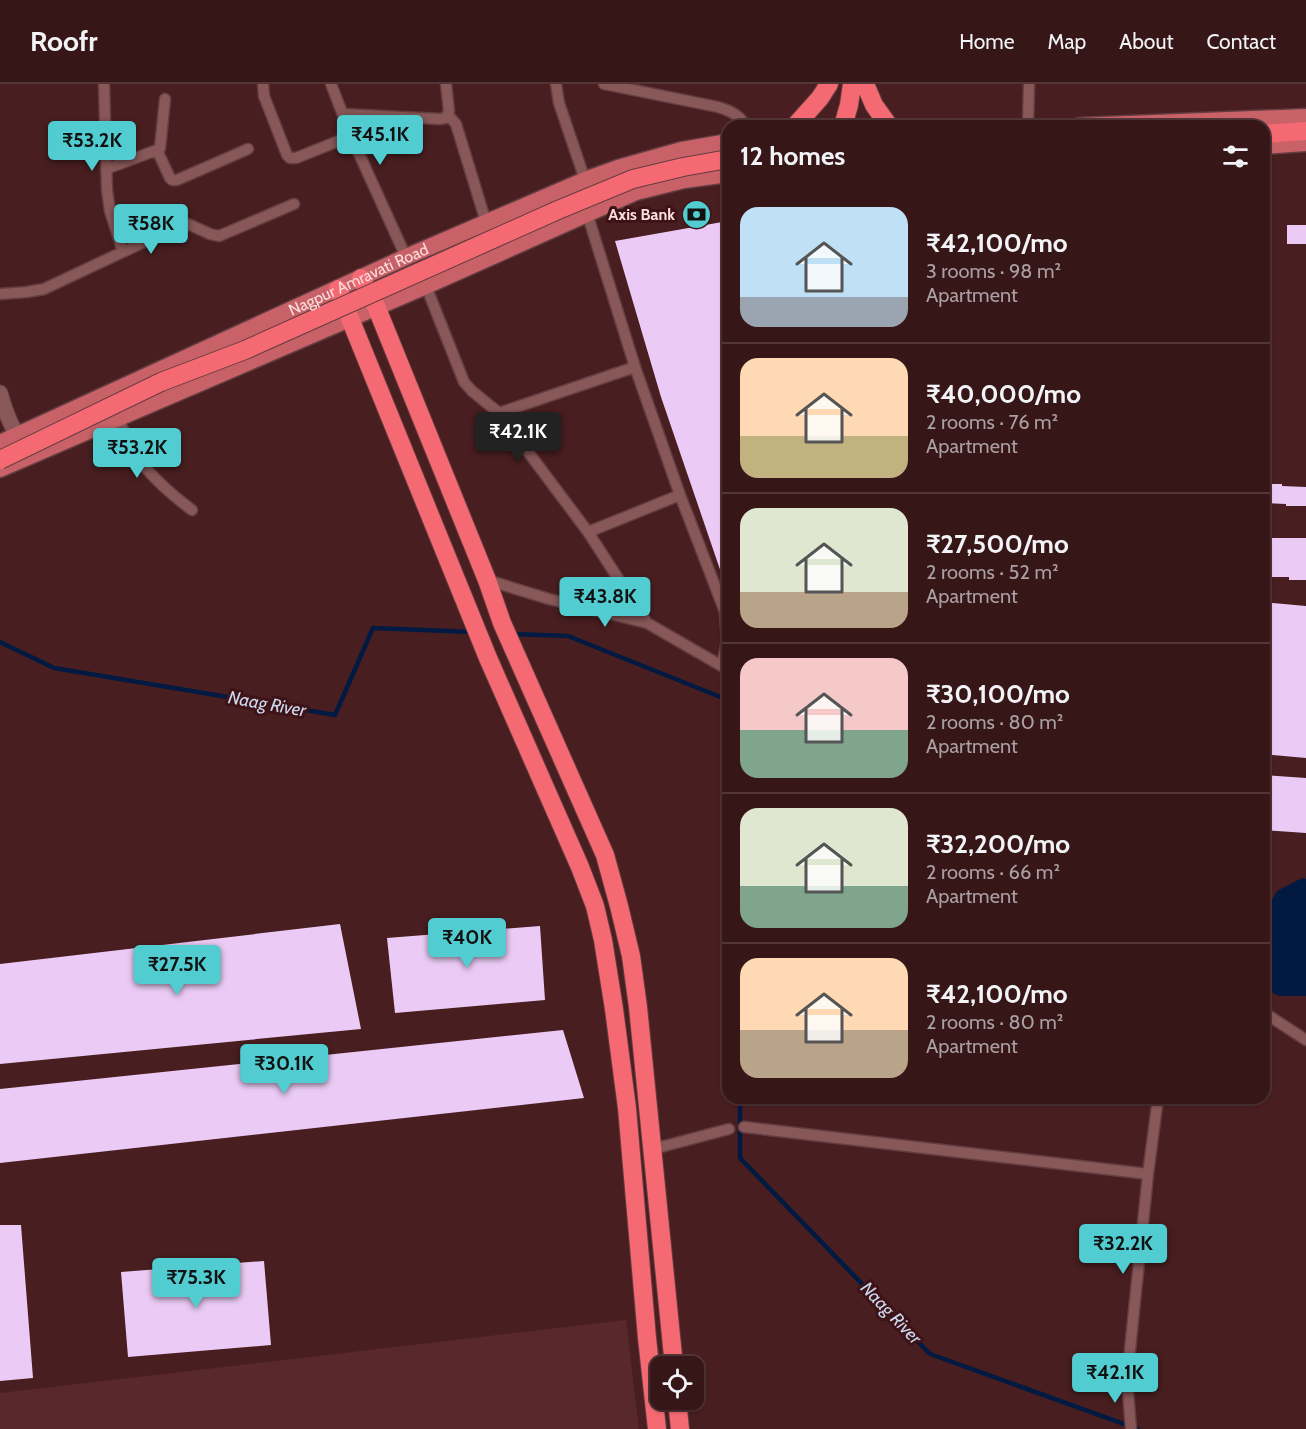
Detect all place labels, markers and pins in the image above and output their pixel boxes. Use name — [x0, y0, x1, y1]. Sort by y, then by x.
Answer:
pin: ₹45.1K — [331, 115, 429, 166]
pin: ₹53.2K — [43, 121, 141, 172]
bank icon: Axis Bank — [680, 198, 712, 230]
pin: ₹58K — [115, 204, 187, 255]
place label: Axis Bank — [608, 205, 675, 224]
pin: ₹42.1K — [469, 412, 567, 463]
pin: ₹53.2K — [88, 428, 186, 479]
pin: ₹43.8K — [556, 577, 654, 628]
pin: ₹40K — [431, 918, 503, 969]
pin: ₹27.5K — [128, 945, 226, 996]
pin: ₹30.1K — [235, 1044, 333, 1095]
pin: ₹32.2K — [1074, 1224, 1172, 1275]
pin: ₹75.3K — [147, 1258, 245, 1309]
pin: ₹42.1K — [1066, 1353, 1164, 1404]

